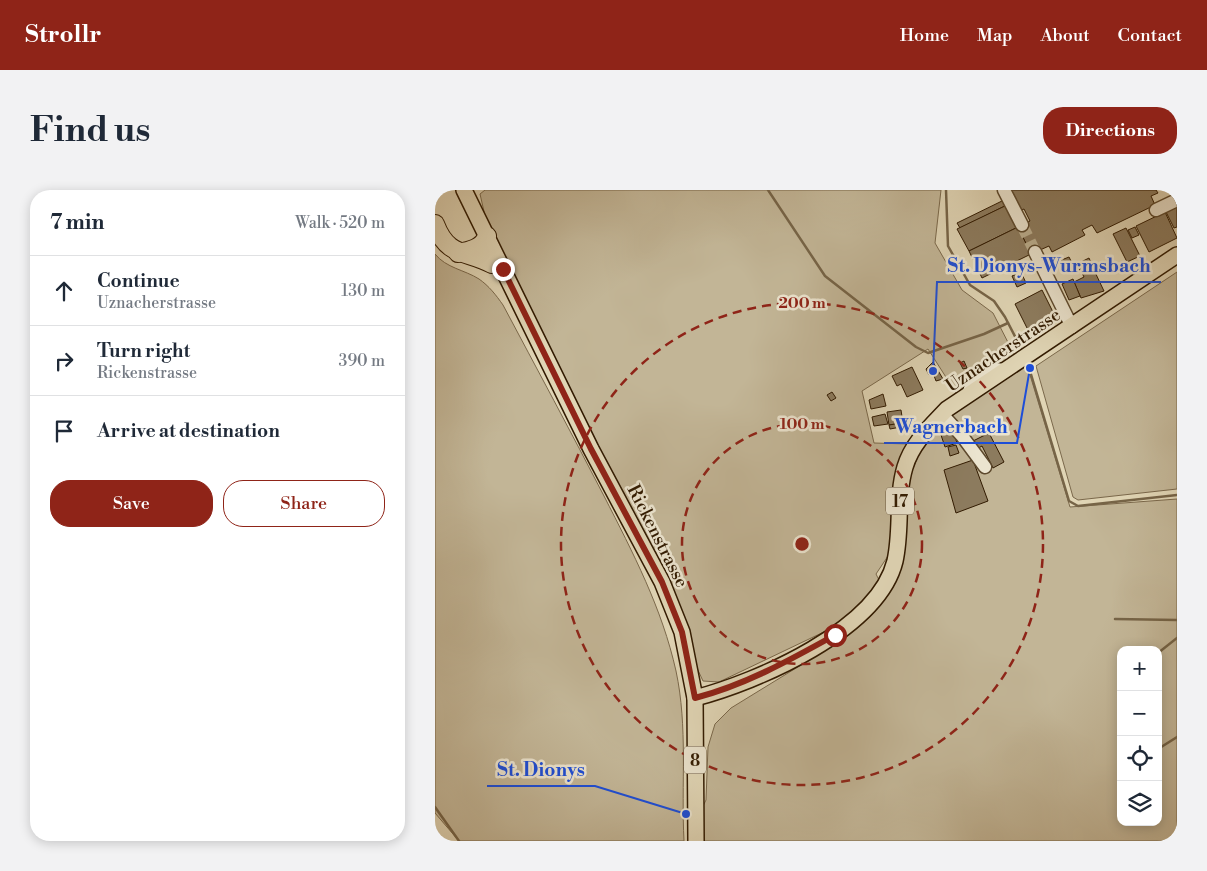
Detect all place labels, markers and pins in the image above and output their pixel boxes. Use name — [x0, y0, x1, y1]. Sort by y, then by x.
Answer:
callout: St. Dionys-Wurmsbach — [937, 248, 1161, 282]
callout: Wagnerbach — [884, 409, 1017, 443]
centre of rings — [793, 535, 811, 553]
callout: St. Dionys — [487, 752, 595, 786]

